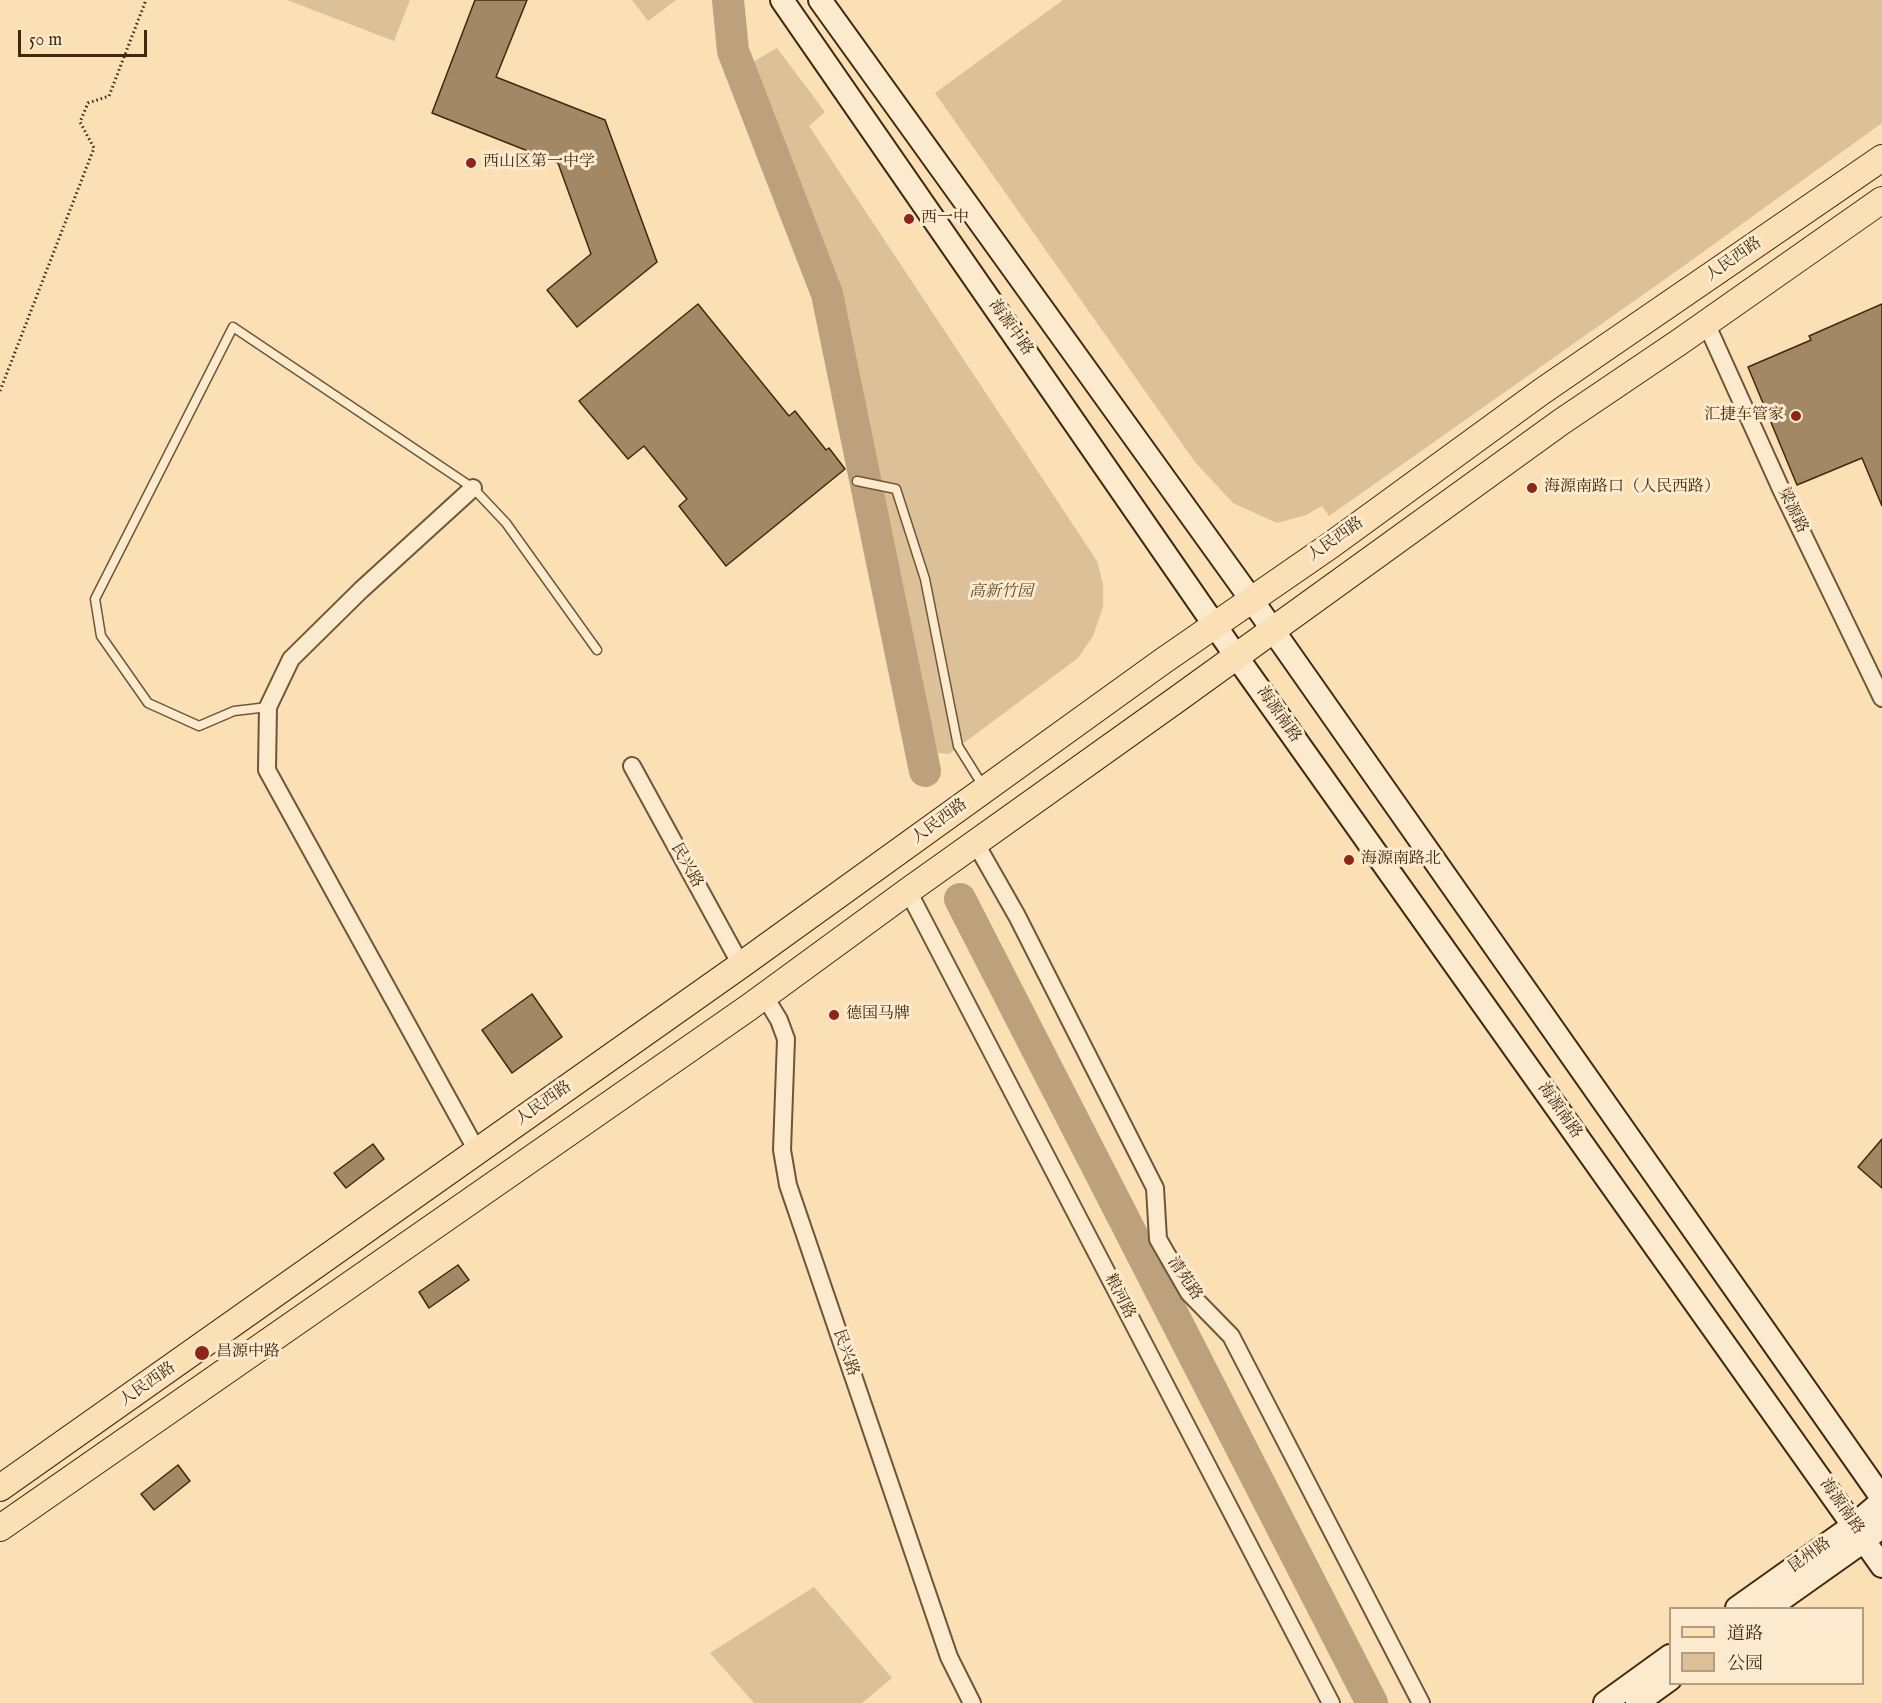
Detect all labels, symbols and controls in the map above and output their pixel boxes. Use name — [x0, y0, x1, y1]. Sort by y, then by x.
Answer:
scale bar — [21, 18, 150, 56]
text: 50 m — [29, 29, 62, 52]
place label: 西山区第一中学 — [483, 153, 595, 173]
marker: 西山区第一中学 — [464, 156, 478, 170]
place label: 西一中 — [921, 209, 969, 229]
marker: 西一中 — [902, 212, 916, 226]
street label: 人民西路 — [1702, 234, 1766, 286]
street label: 海源中路 — [984, 296, 1036, 360]
place label: 汇捷车管家 — [1704, 406, 1784, 426]
marker: 汇捷车管家 — [1789, 409, 1803, 423]
place label: 海源南路口（人民西路） — [1544, 478, 1720, 498]
marker: 海源南路口（人民西路） — [1525, 481, 1539, 495]
street label: 梁源路 — [1773, 485, 1811, 537]
street label: 人民西路 — [1304, 514, 1368, 566]
park label: 高新竹园 — [969, 583, 1033, 603]
street label: 海源南路 — [1252, 683, 1304, 747]
street label: 人民西路 — [908, 795, 972, 849]
street label: 民兴路 — [666, 840, 706, 892]
place label: 海源南路北 — [1361, 850, 1441, 870]
marker: 海源南路北 — [1342, 853, 1356, 867]
place label: 德国马牌 — [846, 1005, 910, 1025]
marker: 德国马牌 — [827, 1008, 841, 1022]
street label: 人民西路 — [512, 1078, 576, 1130]
street label: 海源南路 — [1533, 1079, 1585, 1143]
street label: 清苑路 — [1163, 1254, 1205, 1304]
street label: 粮河路 — [1100, 1271, 1138, 1323]
street label: 民兴路 — [828, 1327, 862, 1379]
place label: 昌源中路 — [216, 1343, 280, 1363]
marker: 昌源中路 — [193, 1344, 211, 1362]
street label: 人民西路 — [116, 1359, 180, 1411]
street label: 海源南路 — [1815, 1475, 1867, 1539]
street label: 昆州路 — [1785, 1534, 1835, 1578]
legend — [1669, 1607, 1864, 1685]
text: 道路 — [1727, 1623, 1763, 1646]
text: 公园 — [1727, 1653, 1763, 1676]

